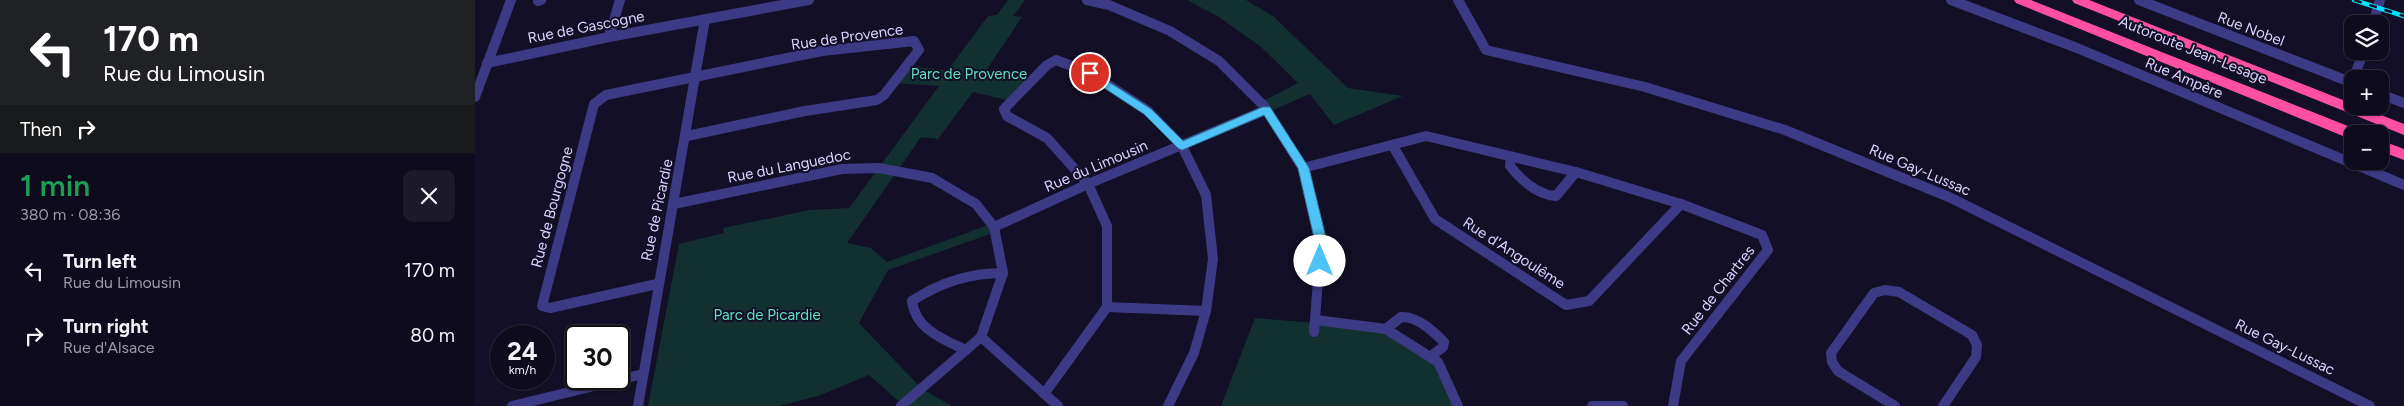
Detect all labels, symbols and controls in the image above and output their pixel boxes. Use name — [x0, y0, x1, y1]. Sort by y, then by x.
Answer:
street label: Rue de Gascogne — [526, 7, 646, 47]
street label: Rue Nobel — [2215, 8, 2287, 50]
street label: Autoroute Jean-Lesage — [2116, 12, 2270, 88]
map controls — [2344, 15, 2389, 170]
button: layers — [2344, 15, 2389, 60]
text: 170 m — [103, 18, 199, 60]
icon: left — [20, 20, 85, 85]
street label: Rue de Provence — [790, 20, 904, 54]
pin — [1069, 52, 1111, 94]
street label: Rue Ampère — [2142, 54, 2226, 102]
icon: arrive — [1076, 59, 1104, 87]
text: Rue du Limousin — [103, 60, 265, 87]
park label: Parc de Provence — [911, 65, 1027, 83]
button: + — [2344, 70, 2389, 115]
icon: right — [72, 115, 100, 143]
text: Then — [20, 118, 62, 141]
button: − — [2344, 125, 2389, 170]
street label: Rue du Limousin — [1042, 136, 1150, 196]
street label: Rue Gay-Lussac — [1866, 140, 1974, 200]
street label: Rue de Bourgogne — [527, 145, 577, 269]
street label: Rue du Languedoc — [726, 145, 852, 187]
street label: Rue de Picardie — [637, 157, 677, 263]
text: 1 min — [20, 167, 90, 204]
button: close — [403, 170, 455, 222]
text: 380 m · 08:36 — [20, 205, 120, 224]
street label: Rue d'Angoulême — [1459, 213, 1569, 293]
position arrow — [1293, 234, 1345, 286]
street label: Rue de Chartres — [1678, 242, 1758, 338]
text: Turn left — [63, 250, 137, 273]
icon: left — [20, 257, 48, 285]
text: 170 m — [404, 259, 455, 282]
text: Rue du Limousin — [63, 273, 181, 292]
park label: Parc de Picardie — [713, 306, 821, 324]
text: Turn right — [63, 315, 149, 338]
street label: Rue Gay-Lussac — [2232, 315, 2338, 379]
icon: right — [20, 322, 48, 350]
text: 80 m — [410, 324, 455, 347]
speed limit sign: 30 — [565, 325, 630, 390]
text: 24 — [507, 336, 538, 366]
text: Rue d'Alsace — [63, 338, 155, 357]
text: km/h — [509, 363, 536, 377]

